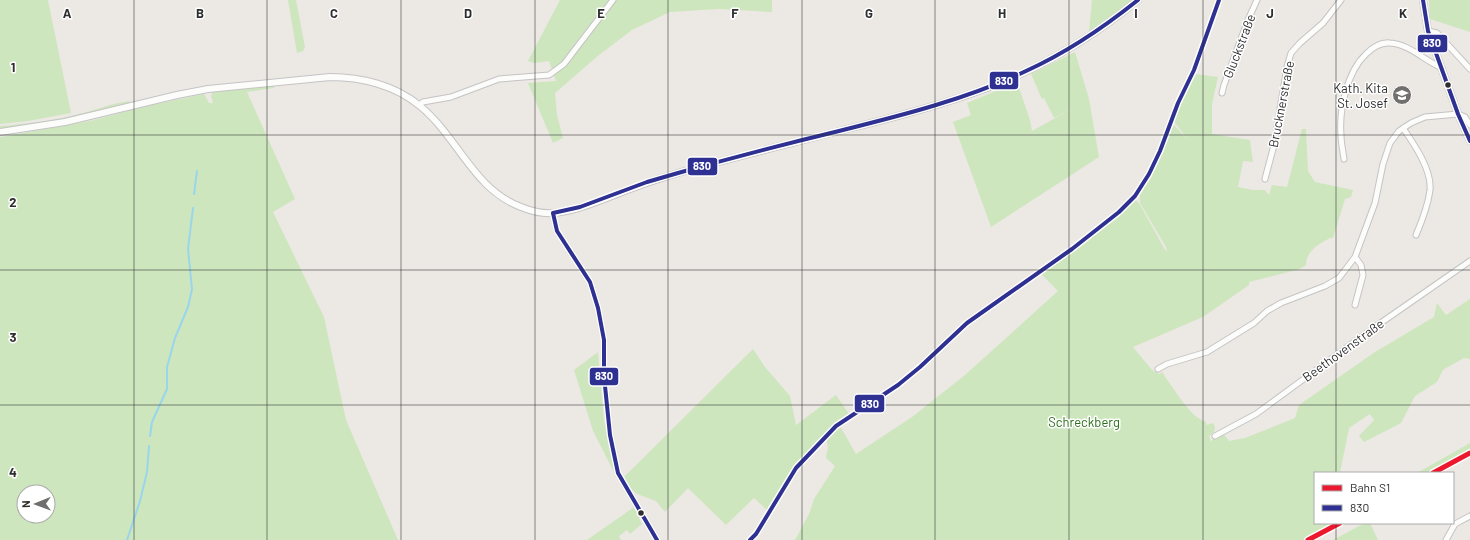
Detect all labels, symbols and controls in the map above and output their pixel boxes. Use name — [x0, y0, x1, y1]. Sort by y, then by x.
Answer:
text: A — [63, 5, 72, 21]
text: B — [196, 5, 204, 21]
text: C — [330, 5, 338, 21]
text: D — [464, 5, 472, 21]
text: E — [597, 5, 605, 21]
text: F — [731, 5, 739, 21]
text: G — [865, 5, 873, 21]
text: H — [998, 5, 1006, 21]
text: I — [1134, 5, 1138, 21]
text: J — [1266, 5, 1274, 21]
text: K — [1399, 5, 1407, 21]
street label: Gluckstraße — [1219, 11, 1259, 80]
line badge: 830 — [1417, 34, 1448, 53]
text: 830 — [1423, 36, 1441, 49]
text: 1 — [11, 59, 15, 75]
street label: Brucknerstraße — [1265, 59, 1297, 149]
line badge: 830 — [989, 71, 1019, 90]
text: 830 — [995, 74, 1013, 87]
place label: Kath. Kita St. Josef — [1333, 80, 1388, 111]
unlabelled marker — [1443, 80, 1453, 90]
school or university icon: Kath. Kita St. Josef — [1391, 84, 1413, 106]
line badge: 830 — [687, 157, 718, 176]
text: 830 — [693, 159, 711, 172]
text: 2 — [9, 194, 17, 210]
street label: Beethovenstraße — [1299, 315, 1387, 385]
text: 3 — [9, 329, 17, 345]
line badge: 830 — [589, 367, 619, 386]
text: 830 — [595, 369, 613, 382]
line badge: 830 — [854, 394, 885, 413]
text: 830 — [861, 397, 879, 410]
park label: Schreckberg — [1048, 414, 1120, 430]
text: 4 — [9, 464, 17, 480]
legend — [1314, 472, 1454, 524]
text: Bahn S1 — [1350, 480, 1390, 494]
north arrow — [16, 484, 56, 524]
text: N — [19, 500, 32, 508]
text: 830 — [1350, 500, 1369, 514]
unlabelled marker — [636, 508, 646, 518]

